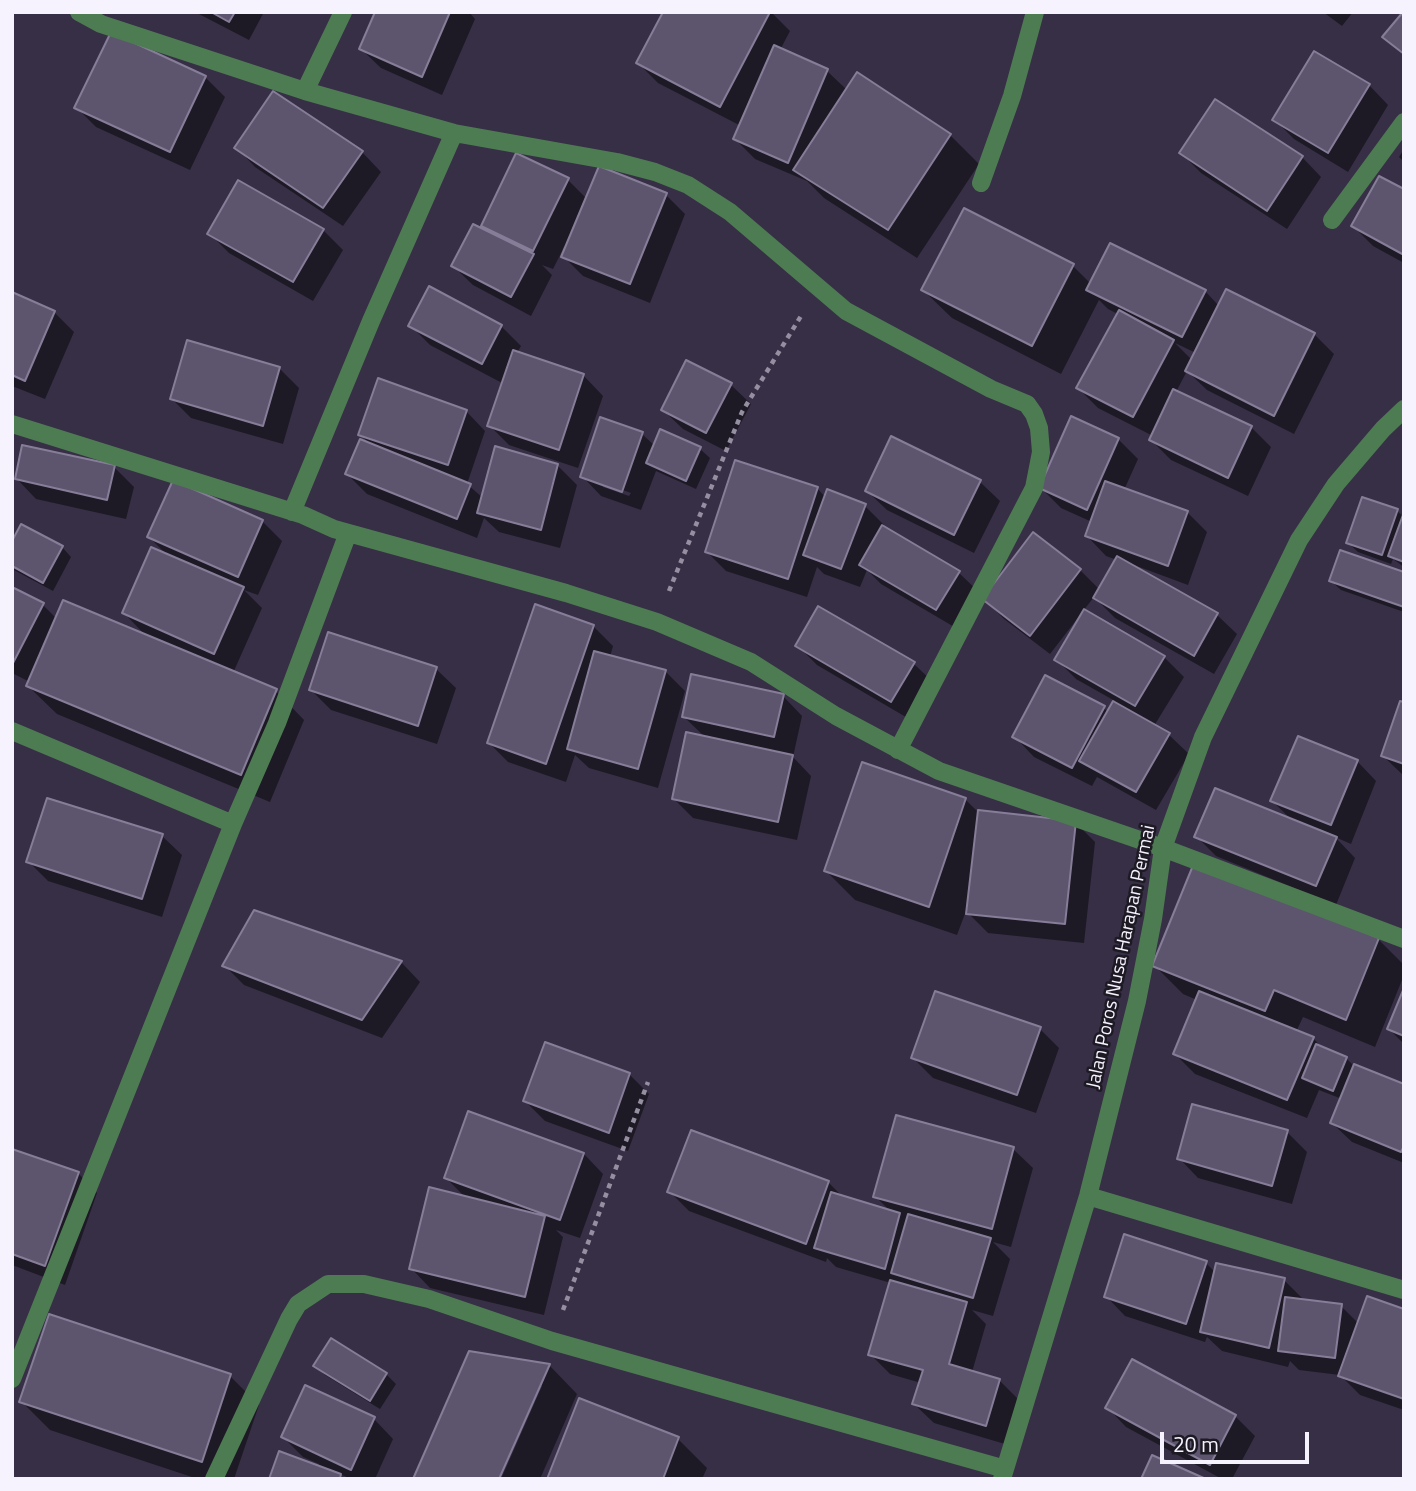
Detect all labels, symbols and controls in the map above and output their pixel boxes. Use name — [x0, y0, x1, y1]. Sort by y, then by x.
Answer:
street label: Jalan Poros Nusa Harapan Permai — [1083, 823, 1161, 1091]
scale bar — [1164, 1418, 1313, 1462]
text: 20 m — [1173, 1428, 1219, 1460]

